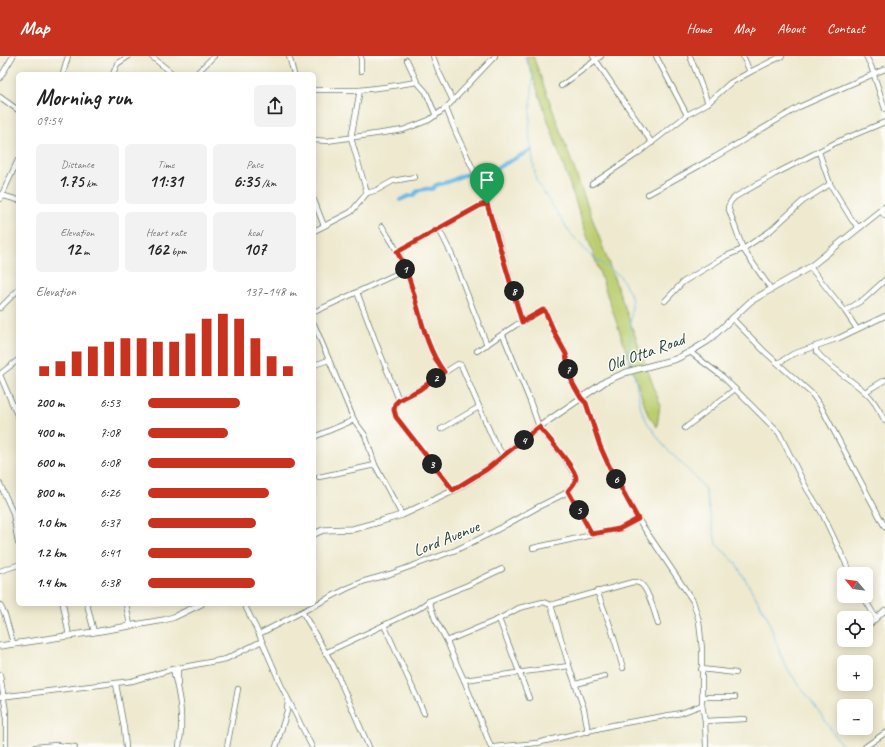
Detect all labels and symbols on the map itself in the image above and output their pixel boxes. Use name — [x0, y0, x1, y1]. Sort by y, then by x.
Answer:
pin — [470, 163, 504, 204]
pin: 1 — [395, 259, 415, 279]
pin: 8 — [504, 281, 524, 301]
street label: Old Otta Road — [603, 327, 691, 376]
pin: 7 — [558, 359, 578, 379]
pin: 2 — [426, 368, 446, 388]
pin: 4 — [514, 430, 534, 450]
pin: 3 — [422, 454, 442, 474]
pin: 6 — [606, 469, 626, 489]
pin: 5 — [569, 500, 589, 520]
street label: Lord Avenue — [410, 515, 484, 561]
north arrow — [837, 567, 873, 603]

